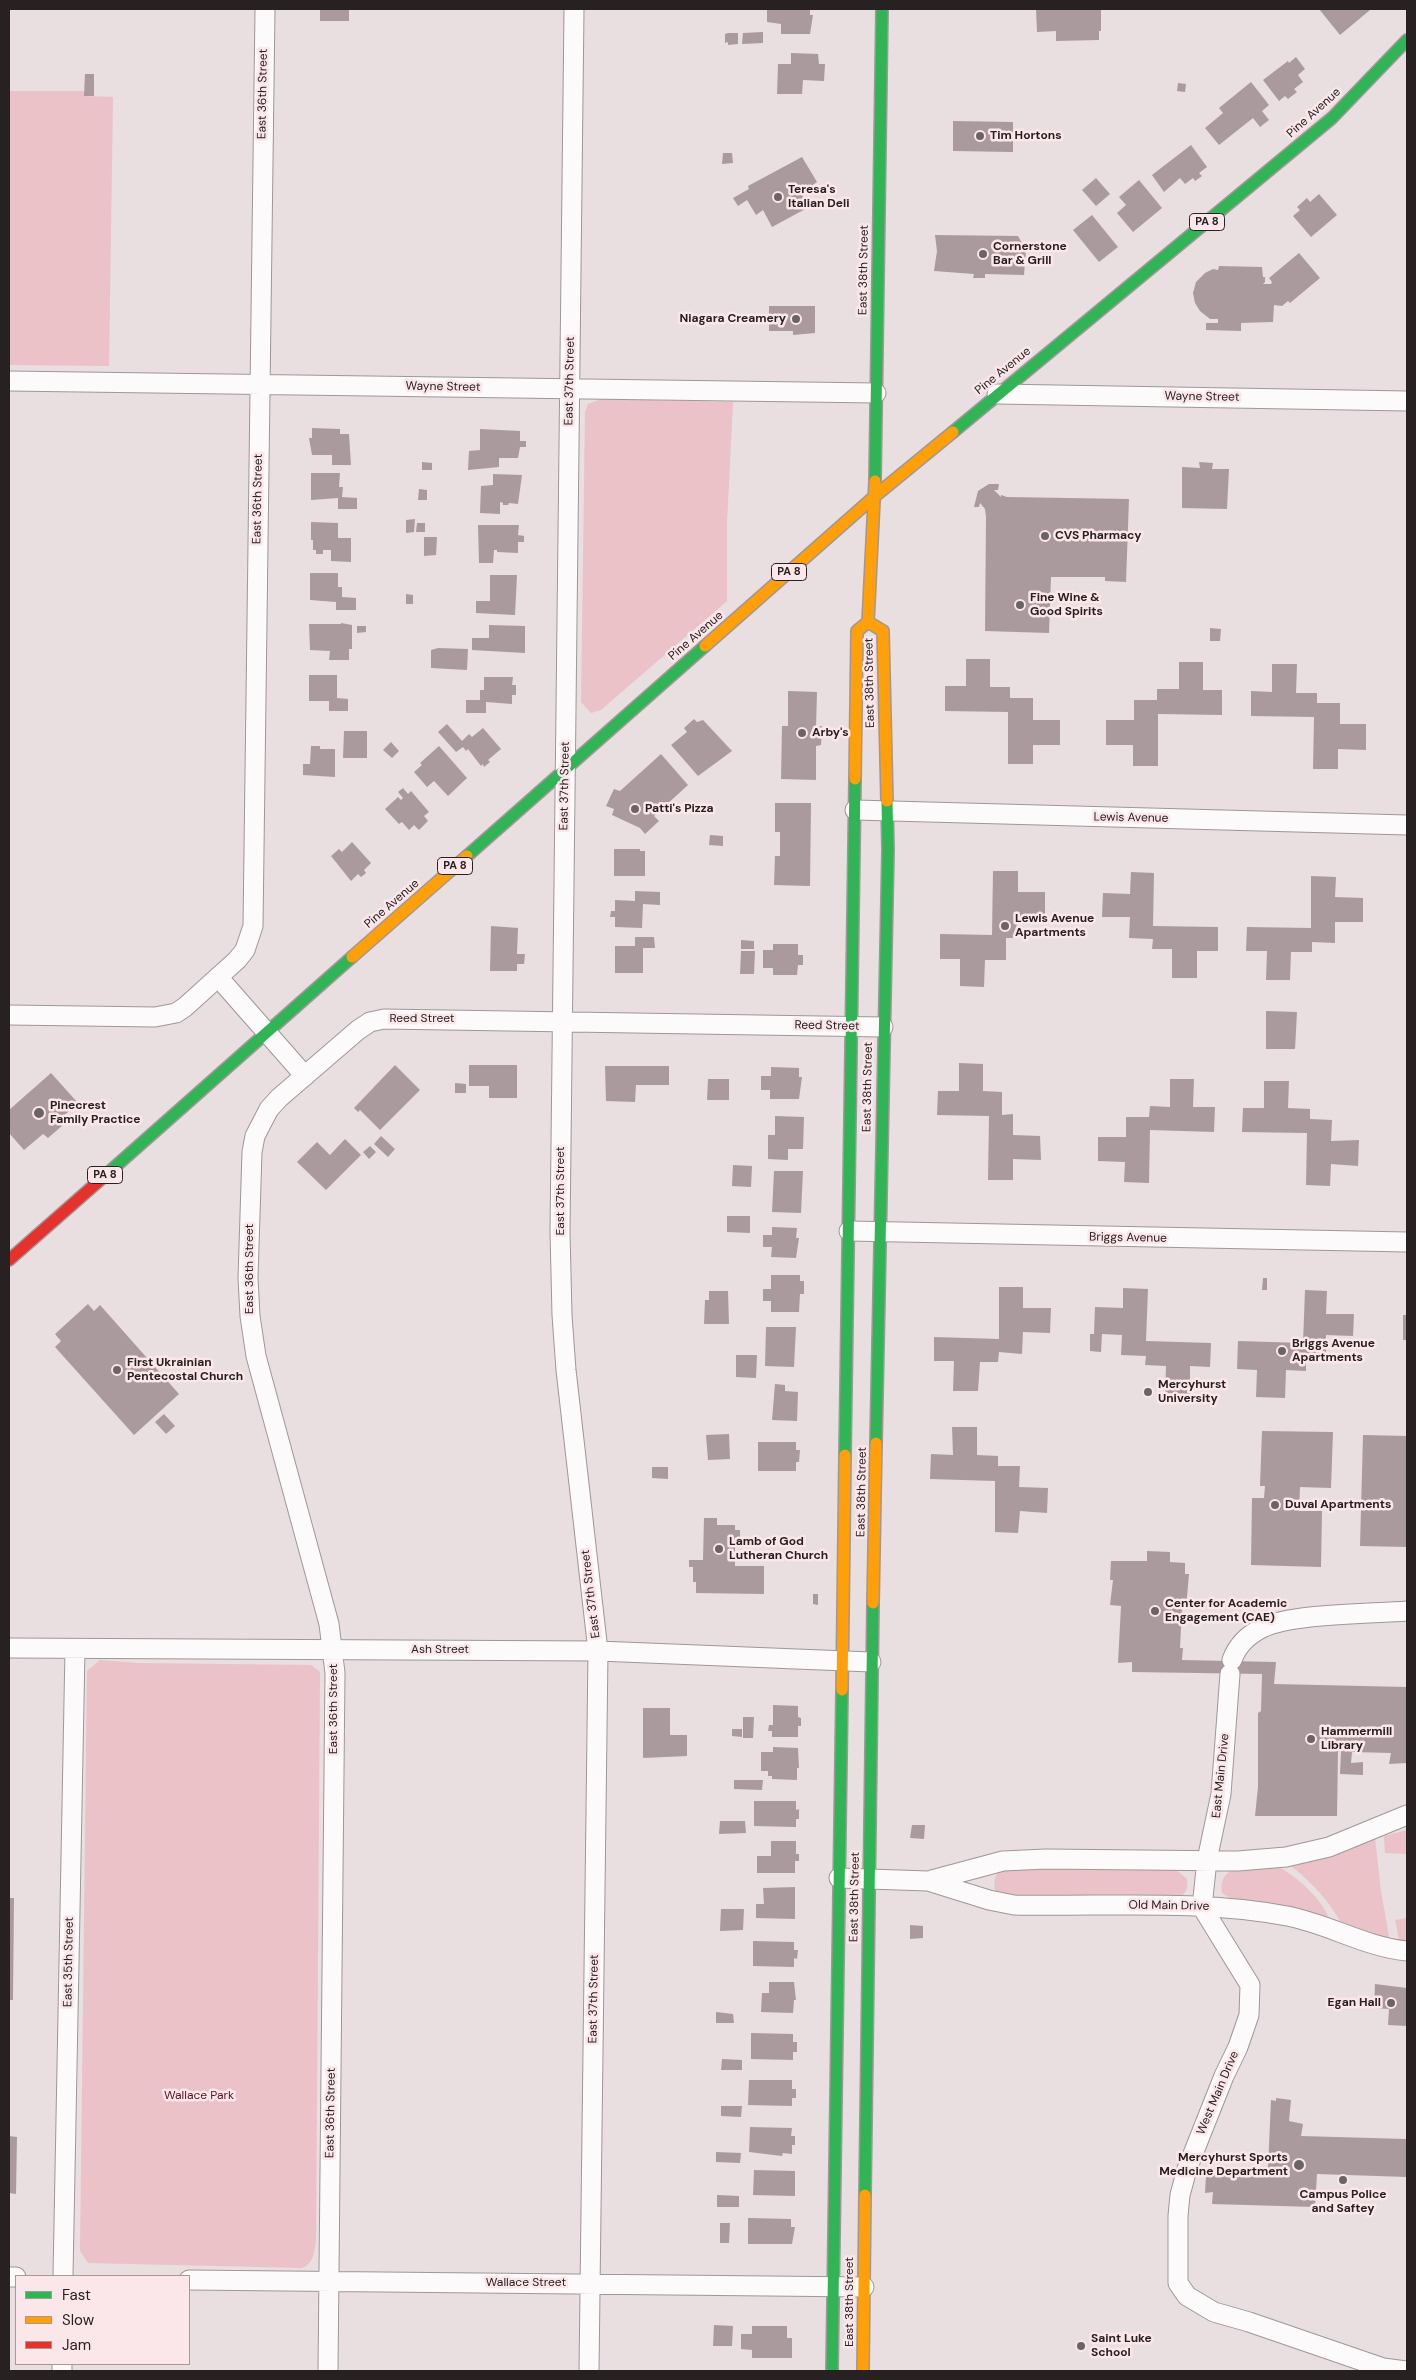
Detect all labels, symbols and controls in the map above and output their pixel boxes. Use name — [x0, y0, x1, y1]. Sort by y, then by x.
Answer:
street label: East 36th Street — [255, 49, 271, 139]
street label: Pine Avenue — [1284, 85, 1344, 141]
place label: Tim Hortons — [990, 129, 1062, 143]
marker: Tim Hortons — [974, 130, 986, 142]
place label: Teresa's Italian Deli — [788, 183, 849, 211]
marker: Teresa's Italian Deli — [772, 191, 784, 203]
road number: PA 8 — [1190, 213, 1224, 230]
street label: East 38th Street — [856, 225, 872, 315]
place label: Cornerstone Bar & Grill — [993, 240, 1067, 268]
marker: Cornerstone Bar & Grill — [977, 248, 989, 260]
place label: Niagara Creamery — [679, 312, 786, 326]
marker: Niagara Creamery — [790, 313, 802, 325]
street label: East 37th Street — [562, 336, 578, 426]
street label: Pine Avenue — [972, 344, 1034, 398]
street label: Wayne Street — [405, 379, 481, 395]
street label: Wayne Street — [1164, 389, 1240, 405]
street label: East 36th Street — [250, 454, 266, 544]
place label: CVS Pharmacy — [1055, 529, 1142, 543]
marker: CVS Pharmacy — [1039, 530, 1051, 542]
road number: PA 8 — [772, 564, 806, 580]
place label: Fine Wine & Good Spirits — [1030, 591, 1103, 619]
marker: Fine Wine & Good Spirits — [1014, 599, 1026, 611]
street label: Pine Avenue — [666, 608, 726, 664]
street label: East 38th Street — [862, 638, 878, 728]
place label: Arby's — [812, 726, 849, 740]
marker: Arby's — [796, 727, 808, 739]
street label: East 37th Street — [557, 741, 573, 831]
place label: Patti's Pizza — [645, 802, 714, 816]
marker: Patti's Pizza — [629, 803, 641, 815]
street label: Lewis Avenue — [1094, 810, 1168, 826]
road number: PA 8 — [438, 858, 472, 874]
street label: Pine Avenue — [362, 876, 422, 932]
place label: Lewis Avenue Apartments — [1015, 912, 1094, 940]
marker: Lewis Avenue Apartments — [999, 920, 1011, 932]
street label: Reed Street — [389, 1012, 455, 1026]
street label: Reed Street — [794, 1018, 860, 1034]
street label: East 38th Street — [860, 1042, 876, 1132]
place label: Pinecrest Family Practice — [50, 1099, 141, 1127]
marker: Pinecrest Family Practice — [32, 1106, 46, 1120]
street label: East 37th Street — [554, 1146, 568, 1236]
road number: PA 8 — [88, 1166, 122, 1184]
street label: East 36th Street — [243, 1224, 257, 1314]
street label: Briggs Avenue — [1089, 1230, 1167, 1246]
place label: Briggs Avenue Apartments — [1292, 1337, 1375, 1365]
marker: Briggs Avenue Apartments — [1276, 1345, 1288, 1357]
place label: First Ukrainian Pentecostal Church — [127, 1356, 243, 1384]
marker: First Ukrainian Pentecostal Church — [111, 1364, 123, 1376]
place label: Mercyhurst University — [1158, 1378, 1226, 1406]
marker: Mercyhurst University — [1142, 1386, 1154, 1398]
street label: East 38th Street — [854, 1447, 870, 1537]
place label: Duval Apartments — [1285, 1498, 1391, 1512]
marker: Duval Apartments — [1269, 1499, 1281, 1511]
place label: Lamb of God Lutheran Church — [729, 1535, 828, 1563]
marker: Lamb of God Lutheran Church — [713, 1543, 725, 1555]
street label: East 37th Street — [578, 1549, 604, 1639]
place label: Center for Academic Engagement (CAE) — [1165, 1597, 1287, 1625]
marker: Center for Academic Engagement (CAE) — [1149, 1605, 1161, 1617]
street label: Ash Street — [411, 1643, 469, 1657]
street label: East 36th Street — [327, 1664, 341, 1754]
place label: Hammermill Library — [1321, 1725, 1392, 1753]
street label: East Main Drive — [1209, 1733, 1233, 1819]
marker: Hammermill Library — [1305, 1733, 1317, 1745]
street label: East 38th Street — [847, 1852, 863, 1942]
street label: Old Main Drive — [1129, 1898, 1209, 1914]
street label: East 35th Street — [61, 1917, 77, 2007]
street label: East 37th Street — [586, 1954, 602, 2044]
place label: Egan Hall — [1328, 1996, 1381, 2010]
marker: Egan Hall — [1385, 1997, 1397, 2009]
street label: West Main Drive — [1194, 2049, 1242, 2137]
street label: East 36th Street — [323, 2068, 339, 2158]
park label: Wallace Park — [164, 2089, 234, 2103]
place label: Mercyhurst Sports Medicine Department — [1159, 2151, 1288, 2179]
marker: Mercyhurst Sports Medicine Department — [1292, 2158, 1306, 2172]
marker: Campus Police and Saftey — [1337, 2174, 1349, 2186]
place label: Campus Police and Saftey — [1299, 2188, 1387, 2216]
street label: East 38th Street — [843, 2257, 857, 2347]
legend — [15, 2275, 190, 2365]
street label: Wallace Street — [486, 2276, 566, 2290]
text: Fast — [62, 2285, 91, 2305]
text: Slow — [62, 2310, 94, 2330]
place label: Saint Luke School — [1091, 2332, 1152, 2360]
text: Jam — [62, 2335, 91, 2355]
marker: Saint Luke School — [1075, 2340, 1087, 2352]

